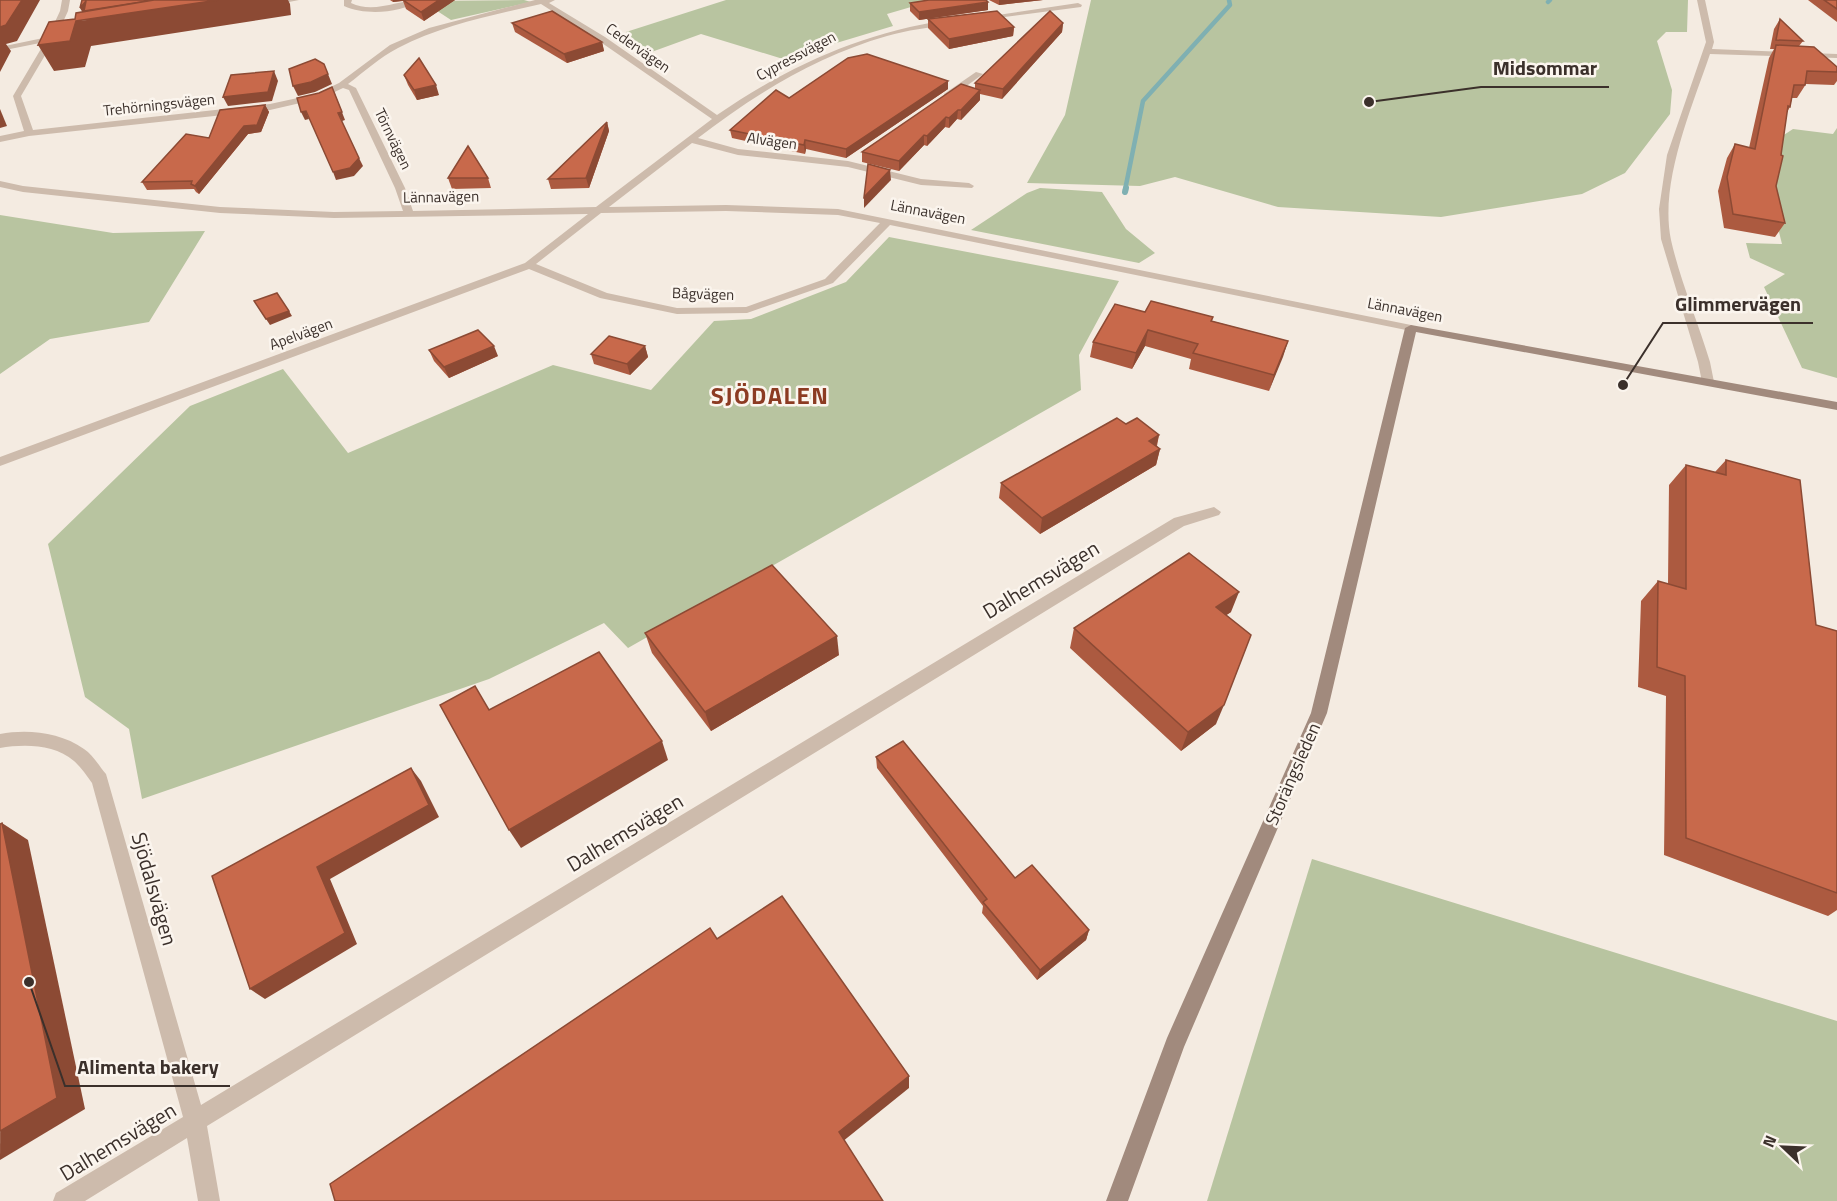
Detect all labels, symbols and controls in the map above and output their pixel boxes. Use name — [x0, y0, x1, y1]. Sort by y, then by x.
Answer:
street label: Cedervägen — [601, 17, 675, 78]
street label: Cypressvägen — [752, 25, 840, 86]
callout: Midsommar — [1481, 49, 1609, 87]
text: Midsommar — [1493, 52, 1598, 83]
street label: Trehörningsvägen — [102, 87, 216, 122]
street label: Törnvägen — [369, 104, 418, 173]
street label: Alvägen — [746, 126, 799, 155]
street label: Lännavägen — [403, 184, 479, 209]
street label: Lännavägen — [888, 193, 968, 230]
street label: Bågvägen — [671, 281, 735, 306]
callout: Glimmervägen — [1663, 285, 1813, 323]
text: Glimmervägen — [1675, 288, 1801, 319]
street label: Lännavägen — [1365, 291, 1445, 328]
street label: Apelvägen — [266, 311, 336, 356]
district label: SJÖDALEN — [711, 377, 829, 413]
street label: Dalhemsvägen — [976, 532, 1105, 627]
street label: Storängsleden — [1258, 718, 1327, 829]
street label: Dalhemsvägen — [560, 785, 689, 880]
street label: Sjödalsvägen — [124, 828, 186, 949]
callout: Alimenta bakery — [65, 1048, 230, 1086]
text: Alimenta bakery — [77, 1051, 219, 1082]
street label: Dalhemsvägen — [53, 1094, 182, 1189]
north arrow — [1753, 1117, 1813, 1177]
text: N — [1756, 1131, 1782, 1151]

